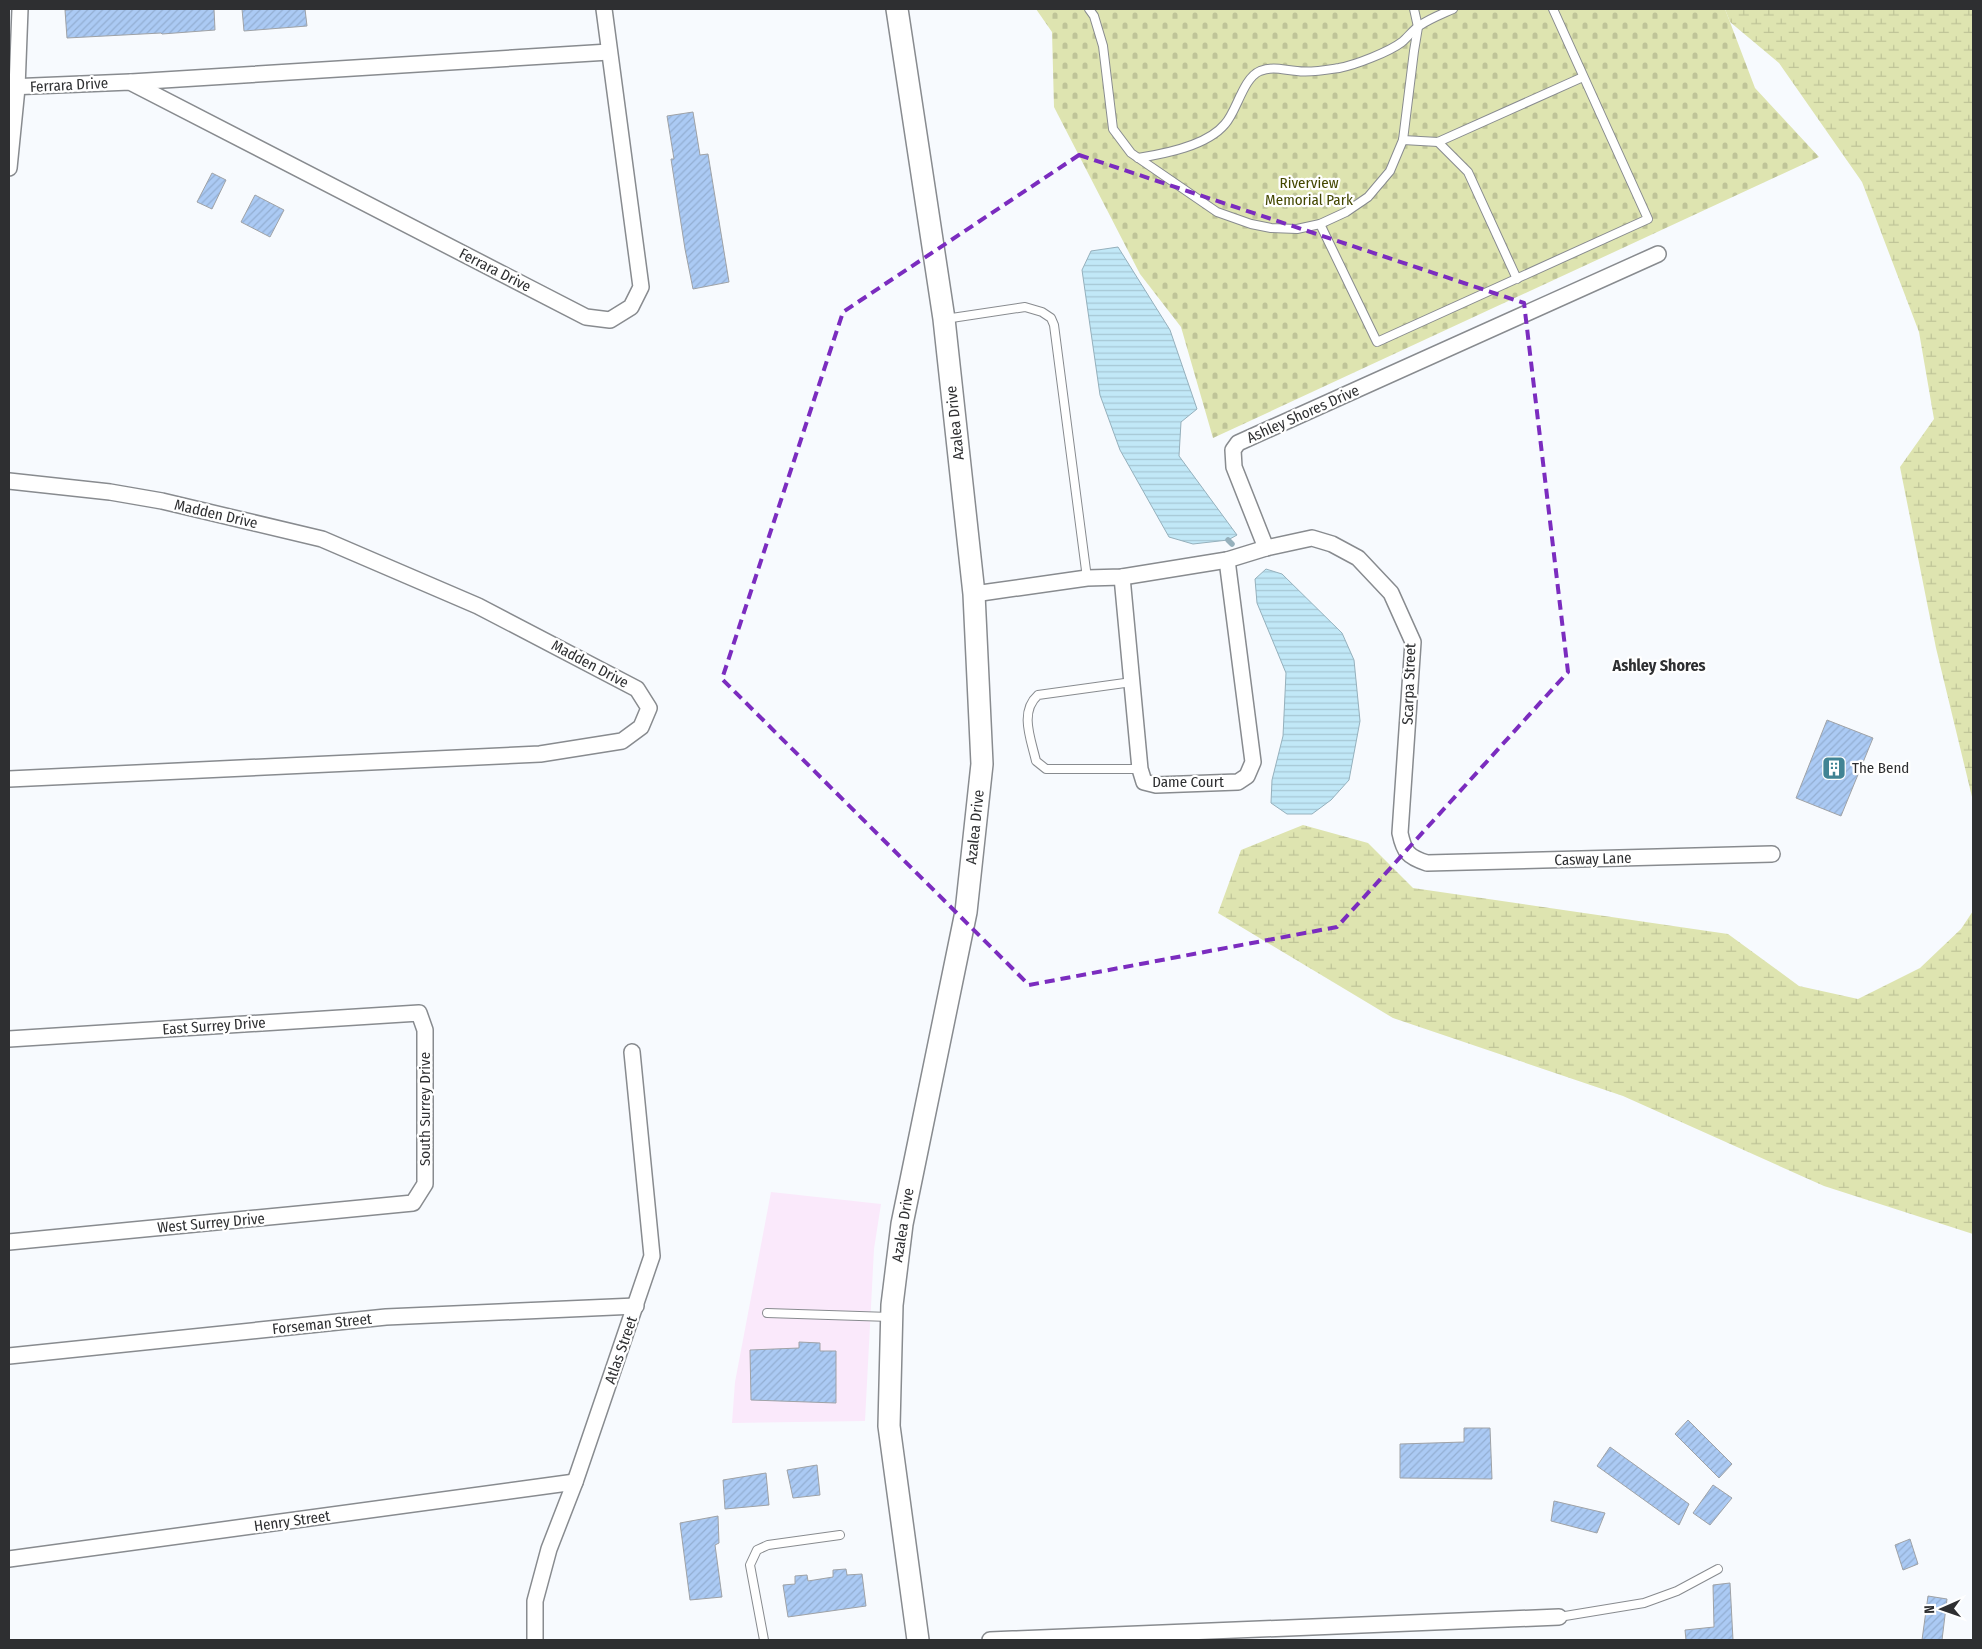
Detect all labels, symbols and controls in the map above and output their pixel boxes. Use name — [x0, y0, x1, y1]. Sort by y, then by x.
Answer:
street label: Ferrara Drive — [29, 74, 109, 96]
park label: Riverview Memorial Park — [1265, 174, 1353, 209]
street label: Ferrara Drive — [456, 244, 534, 296]
street label: Ashley Shores Drive — [1244, 381, 1362, 447]
street label: Azalea Drive — [942, 385, 968, 461]
street label: Madden Drive — [173, 496, 259, 532]
street label: Madden Drive — [548, 636, 632, 692]
street label: Scarpa Street — [1399, 643, 1419, 725]
district label: Ashley Shores — [1611, 656, 1706, 675]
building icon: The Bend — [1821, 755, 1847, 781]
place label: The Bend — [1852, 759, 1909, 777]
street label: Dame Court — [1152, 773, 1224, 791]
street label: Azalea Drive — [962, 789, 988, 865]
street label: Casway Lane — [1554, 849, 1632, 869]
street label: East Surrey Drive — [162, 1013, 266, 1039]
street label: South Surrey Drive — [416, 1052, 434, 1166]
street label: Azalea Drive — [888, 1187, 918, 1263]
street label: West Surrey Drive — [156, 1209, 266, 1237]
street label: Forseman Street — [271, 1310, 373, 1338]
street label: Atlas Street — [601, 1314, 641, 1386]
street label: Henry Street — [253, 1507, 331, 1535]
north arrow — [1917, 1584, 1967, 1634]
text: N — [1921, 1605, 1938, 1614]

